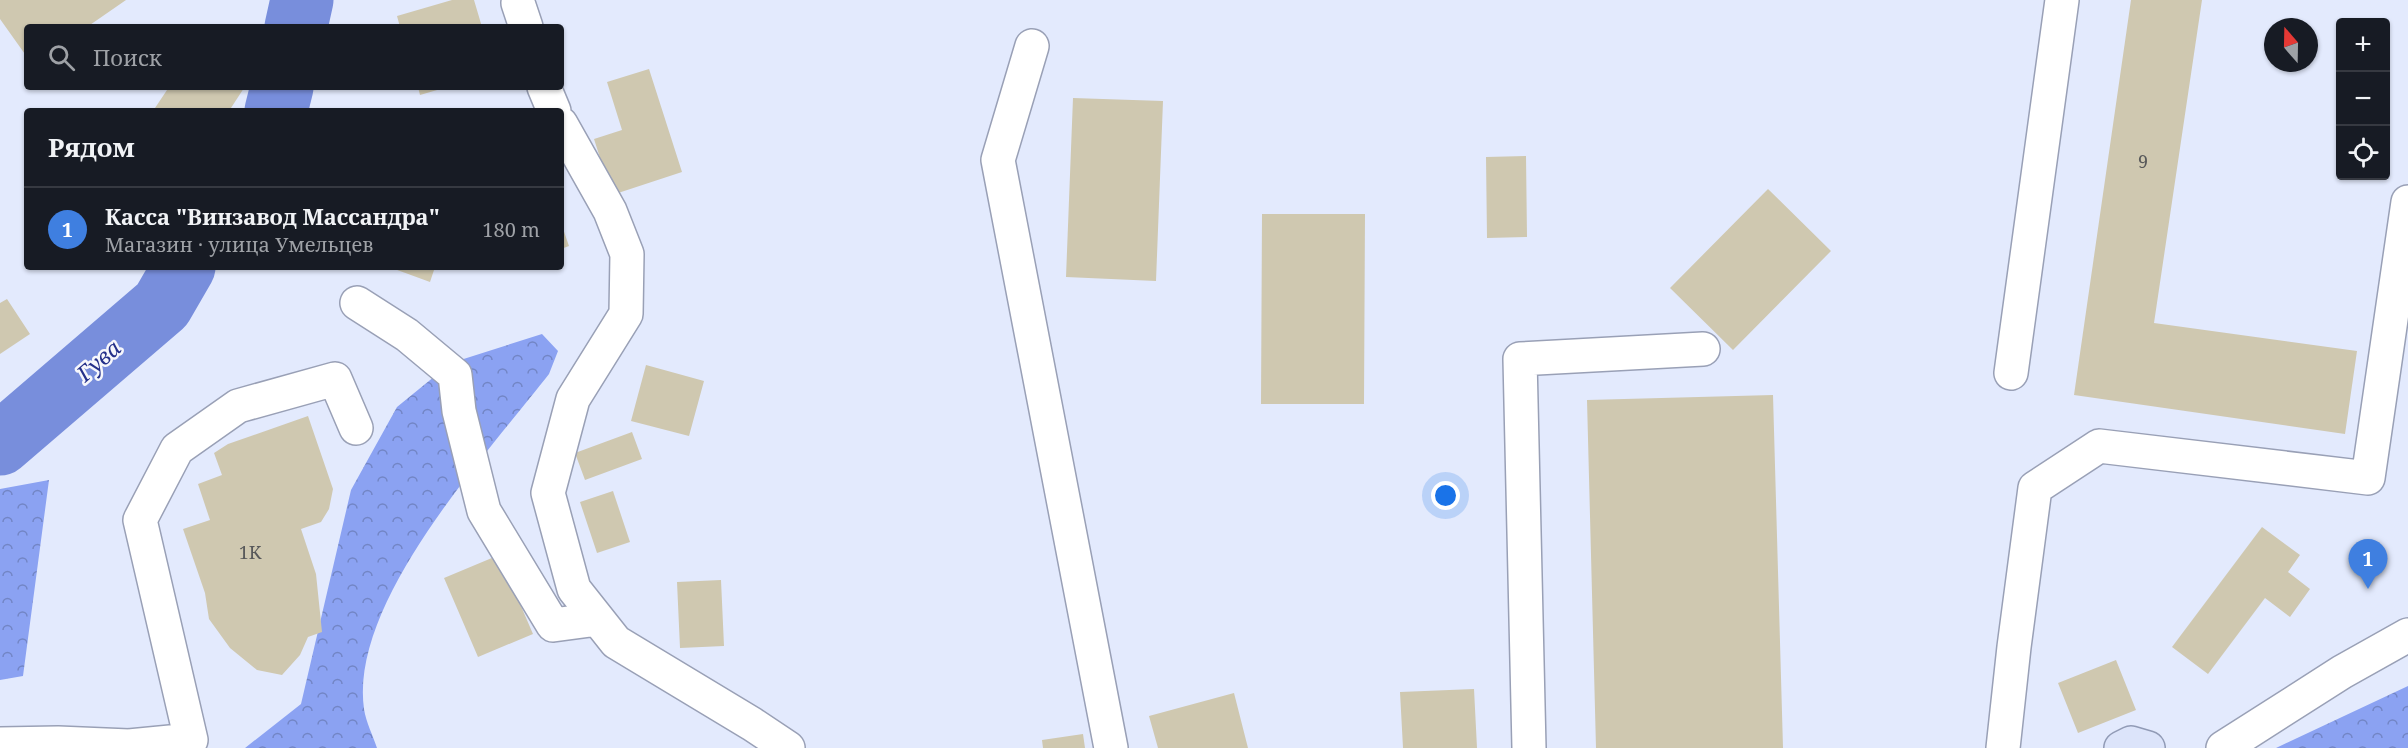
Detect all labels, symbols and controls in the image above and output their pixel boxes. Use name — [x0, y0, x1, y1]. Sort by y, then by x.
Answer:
north arrow — [2264, 18, 2318, 72]
map controls — [2336, 18, 2390, 180]
button: + — [2336, 18, 2390, 72]
search box — [24, 24, 564, 90]
icon: search — [45, 41, 78, 74]
text: Поиск — [93, 42, 162, 72]
button: − — [2336, 72, 2390, 126]
button: locate — [2336, 126, 2390, 180]
text: Рядом — [48, 129, 135, 165]
house number: 9 — [2138, 149, 2148, 173]
text: Касса "Винзавод Массандра" — [105, 201, 440, 231]
text: 1 — [62, 216, 73, 243]
text: 180 m — [482, 216, 540, 243]
text: Магазин · улица Умельцев — [105, 231, 373, 258]
water label: Гува — [69, 332, 127, 388]
your location — [1431, 481, 1460, 510]
house number: 1К — [239, 540, 262, 564]
pin: 1 — [2348, 540, 2388, 589]

